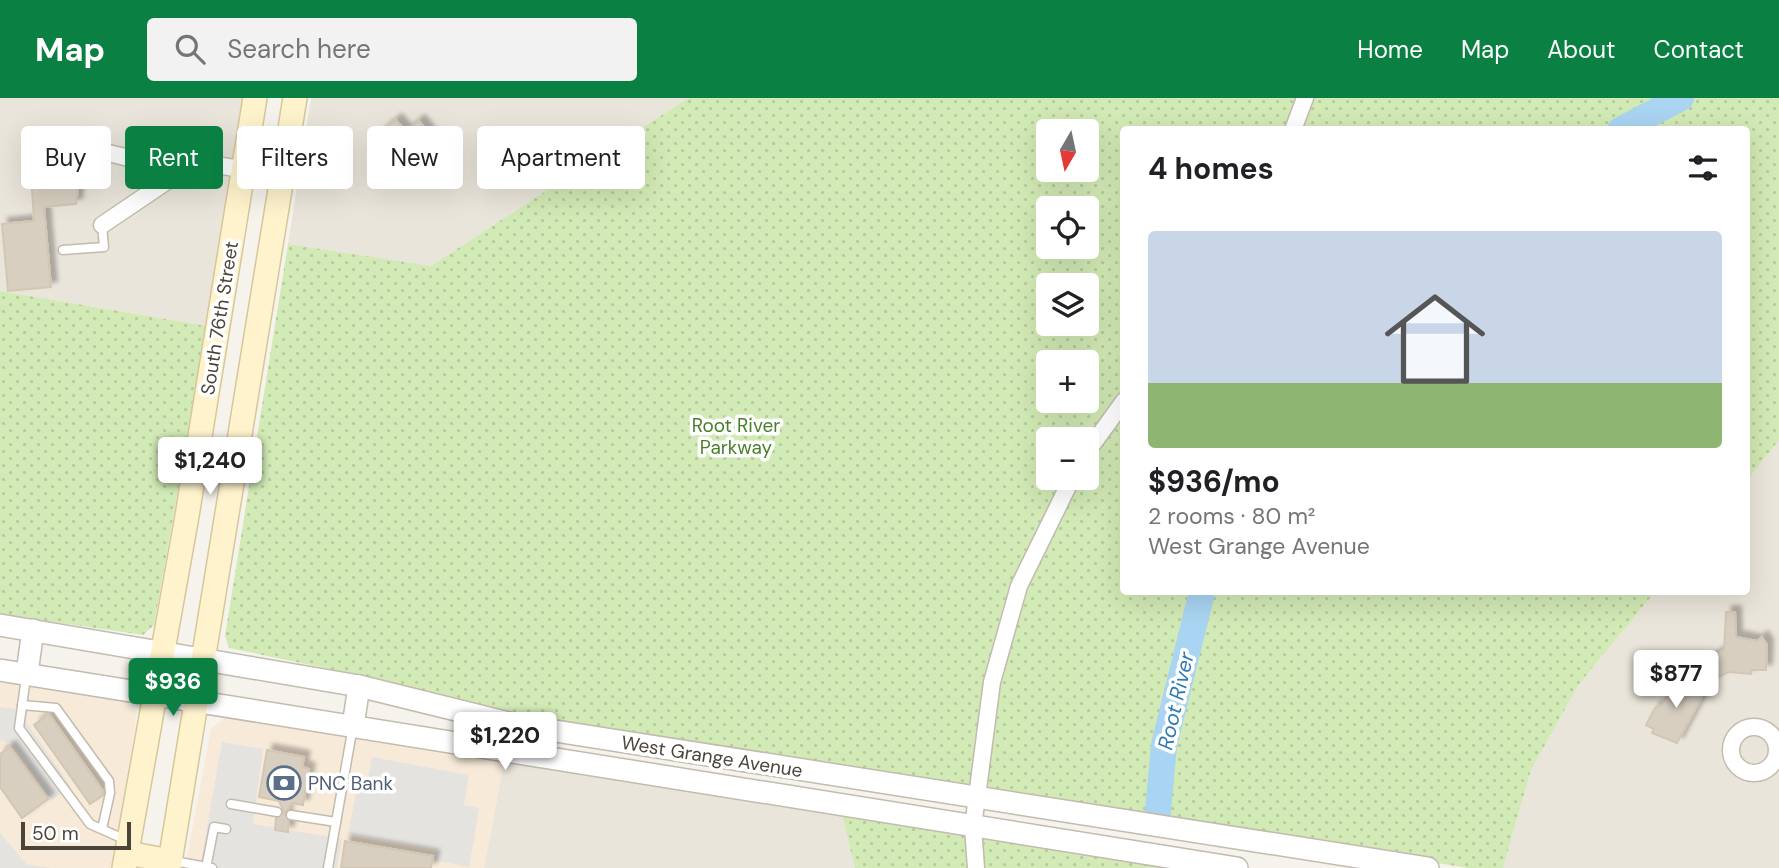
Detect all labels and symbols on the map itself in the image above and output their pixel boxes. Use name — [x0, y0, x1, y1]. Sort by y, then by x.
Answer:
north arrow — [1036, 119, 1099, 182]
street label: South 76th Street — [195, 239, 244, 397]
park label: Root River Parkway — [692, 413, 780, 460]
pin: $1,240 — [153, 438, 267, 497]
water label: Root River — [1151, 648, 1201, 752]
pin: $877 — [1635, 650, 1717, 710]
pin: $936 — [132, 658, 214, 718]
pin: $1,220 — [448, 712, 562, 772]
street label: West Grange Avenue — [620, 730, 804, 783]
bank icon: PNC Bank — [265, 764, 303, 802]
place label: PNC Bank — [308, 771, 394, 796]
scale bar — [21, 819, 131, 851]

